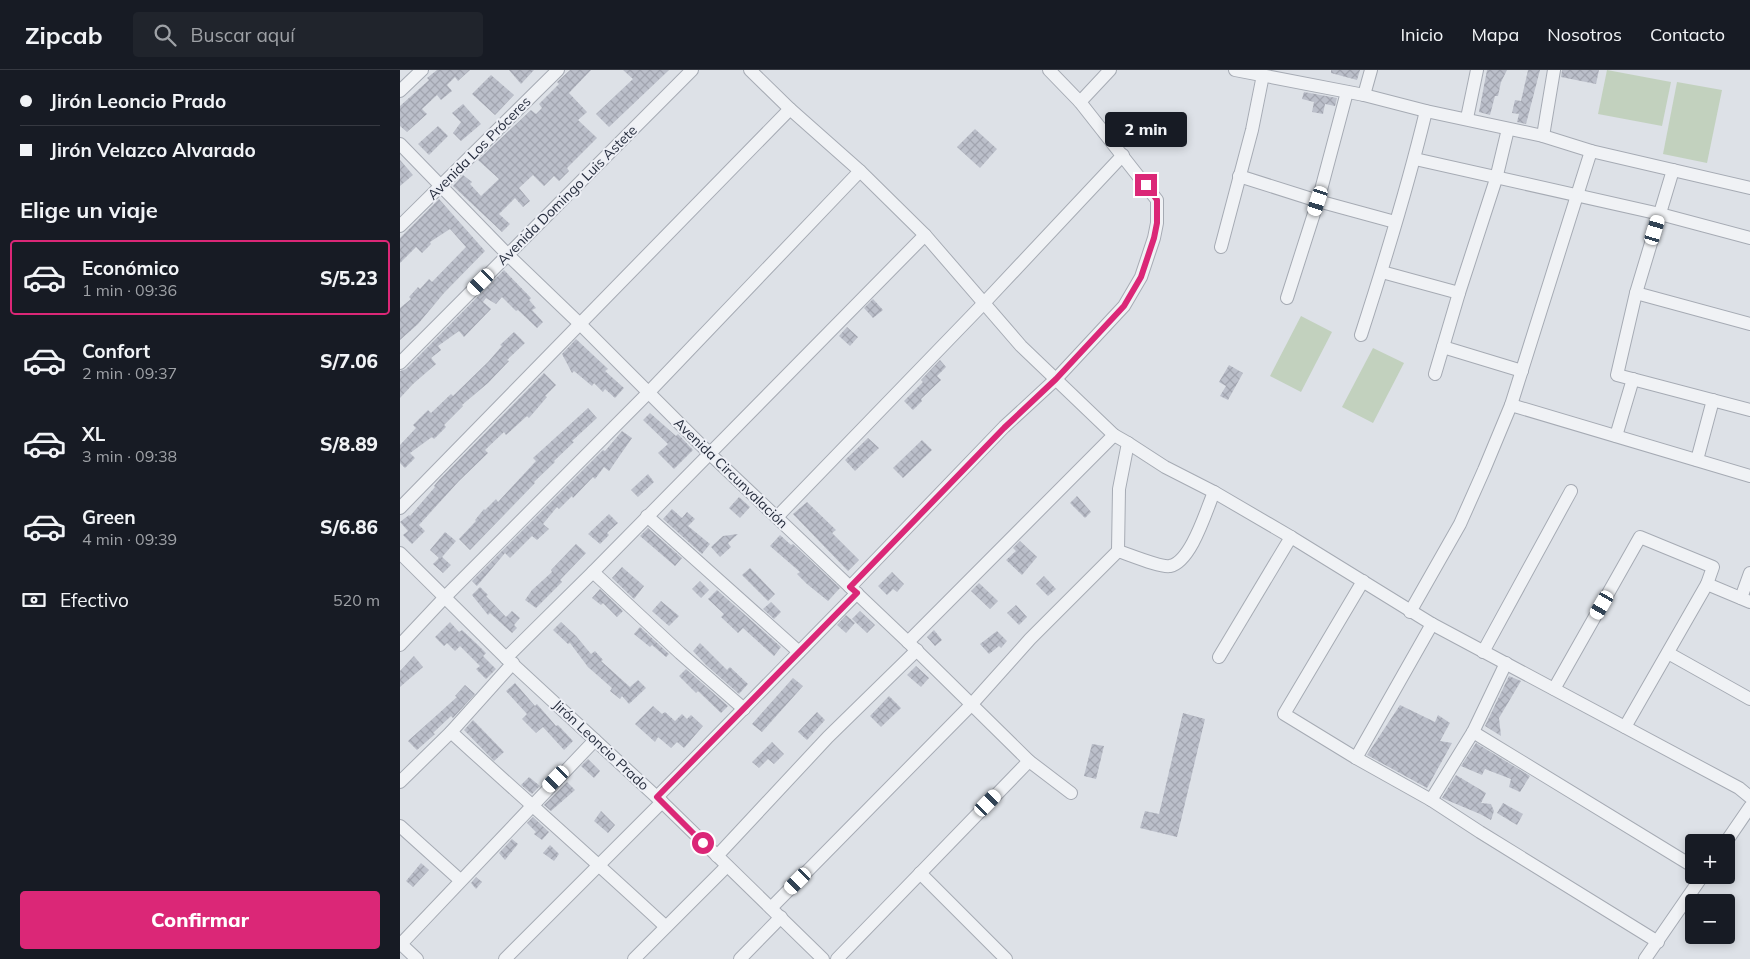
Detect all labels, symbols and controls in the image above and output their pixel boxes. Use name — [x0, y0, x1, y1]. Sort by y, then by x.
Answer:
search box — [133, 12, 483, 57]
text: Zipcab — [25, 20, 103, 50]
icon: search — [151, 21, 179, 49]
text: Buscar aquí — [191, 23, 295, 47]
text: Inicio — [1400, 23, 1443, 46]
text: Mapa — [1471, 23, 1519, 46]
text: Nosotros — [1547, 23, 1622, 46]
text: Contacto — [1650, 23, 1725, 46]
text: Jirón Leoncio Prado — [50, 89, 226, 113]
street label: Avenida Los Próceres — [424, 92, 535, 203]
callout: 2 min — [1105, 112, 1187, 148]
text: 2 min — [1125, 119, 1167, 139]
street label: Avenida Domingo Luis Astete — [493, 121, 641, 269]
text: Jirón Velazco Alvarado — [50, 138, 256, 162]
route end — [1135, 174, 1157, 196]
car — [1306, 184, 1329, 218]
text: Elige un viaje — [20, 196, 158, 224]
car — [1643, 213, 1666, 247]
icon: car — [22, 255, 67, 300]
text: Económico — [82, 256, 179, 280]
text: S/5.23 — [320, 266, 378, 290]
car — [465, 266, 496, 298]
text: 1 min · 09:36 — [82, 280, 177, 300]
icon: car — [22, 338, 67, 383]
text: Confort — [82, 339, 150, 363]
text: S/7.06 — [320, 349, 378, 373]
text: 2 min · 09:37 — [82, 363, 177, 383]
street label: Avenida Circunvalación — [670, 414, 792, 532]
icon: car — [22, 421, 67, 466]
text: XL — [82, 422, 105, 446]
text: S/8.89 — [320, 432, 378, 456]
text: 3 min · 09:38 — [82, 446, 177, 466]
icon: car — [22, 504, 67, 549]
text: Green — [82, 505, 136, 529]
text: S/6.86 — [320, 515, 378, 539]
text: 4 min · 09:39 — [82, 529, 177, 549]
icon: cash — [20, 586, 48, 614]
text: Efectivo — [60, 588, 129, 612]
car — [1588, 588, 1615, 622]
text: 520 m — [333, 590, 380, 610]
street label: Jirón Leoncio Prado — [549, 696, 653, 794]
car — [540, 763, 571, 795]
car — [972, 787, 1003, 819]
route start — [692, 832, 714, 854]
map controls — [1685, 834, 1735, 944]
button: + — [1685, 834, 1735, 884]
car — [782, 865, 813, 897]
button: Confirmar — [20, 891, 380, 949]
button: − — [1685, 894, 1735, 944]

